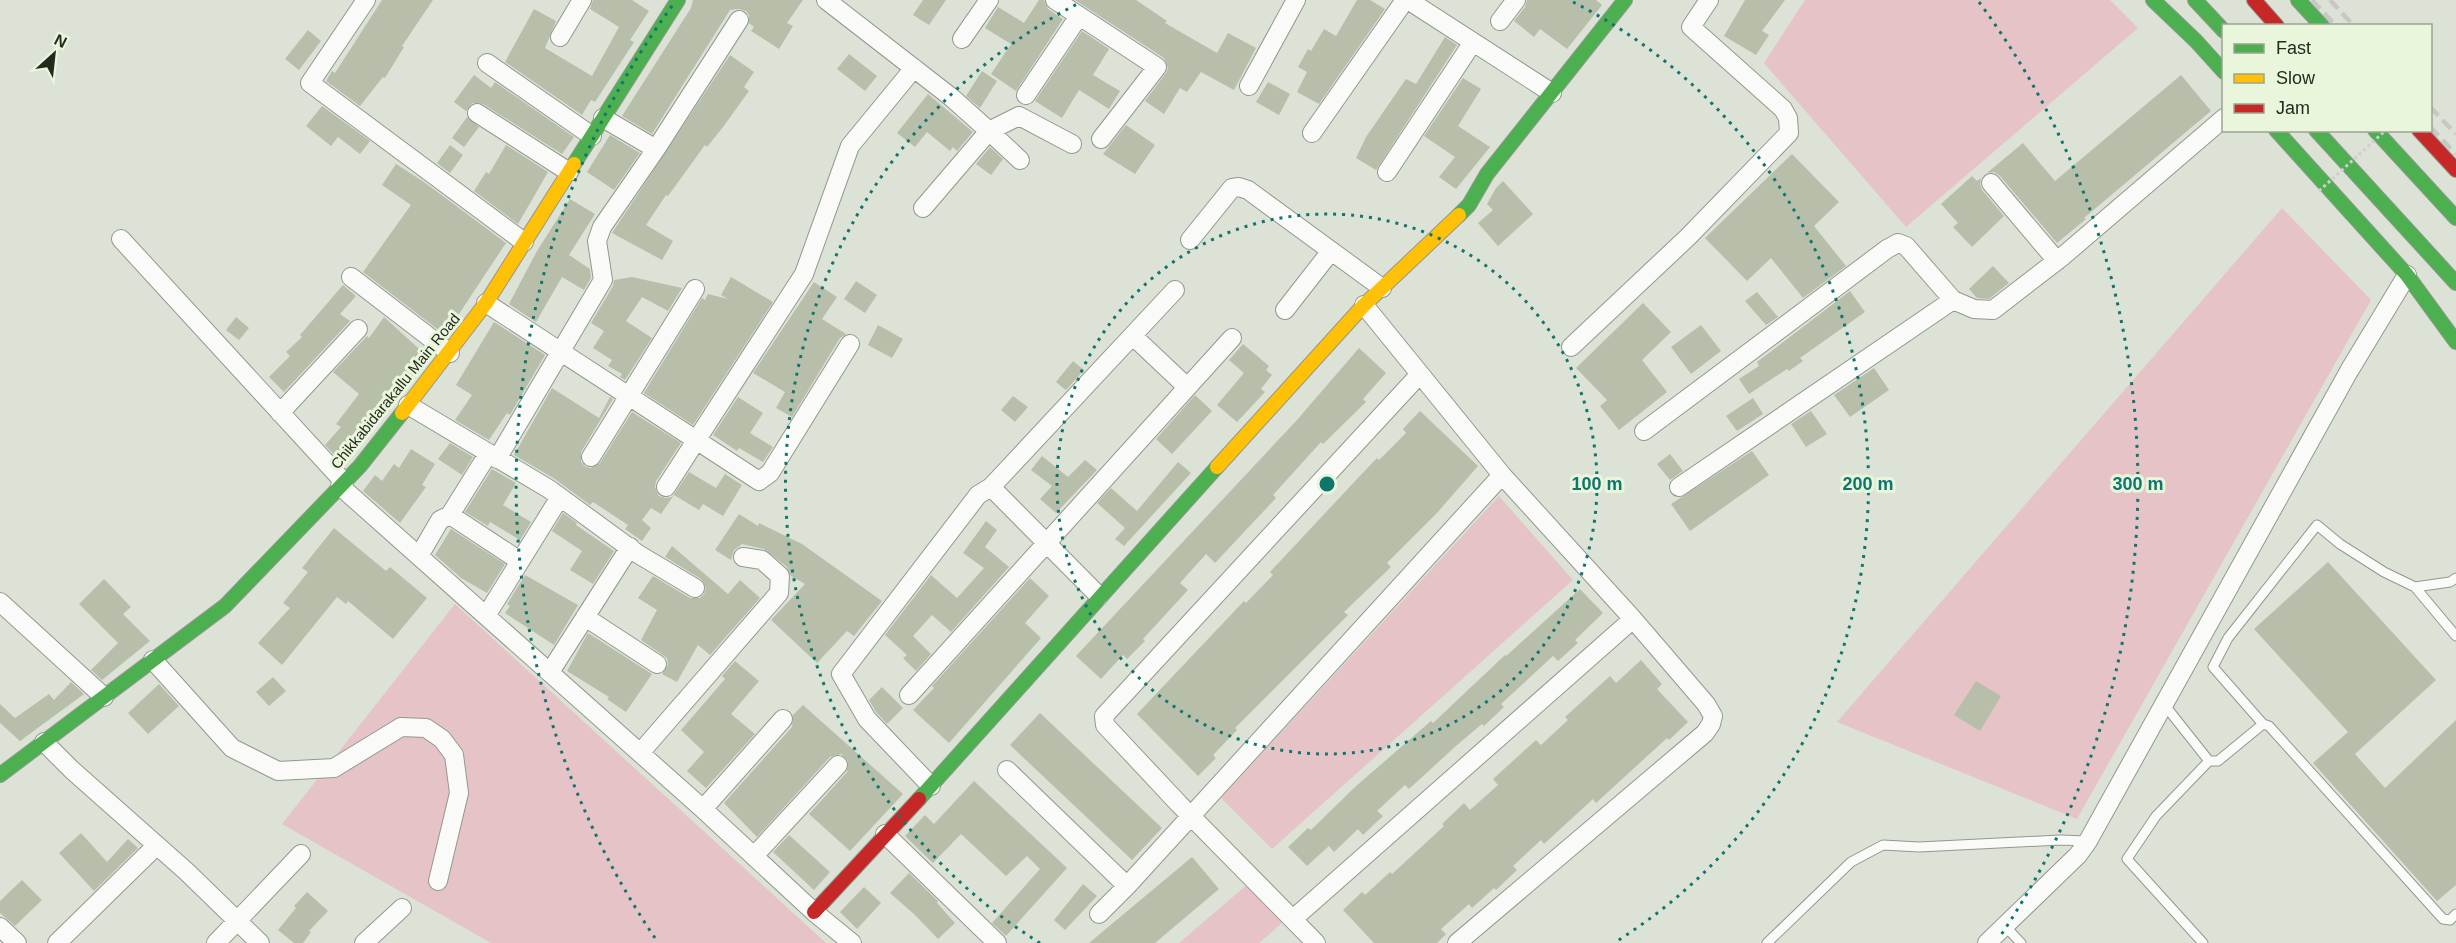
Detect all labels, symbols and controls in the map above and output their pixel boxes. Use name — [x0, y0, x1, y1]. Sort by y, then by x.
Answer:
north arrow — [24, 24, 84, 84]
legend — [2222, 24, 2432, 132]
text: N — [52, 31, 70, 51]
text: Fast — [2276, 38, 2311, 58]
text: Slow — [2276, 68, 2316, 88]
text: Jam — [2276, 98, 2310, 118]
street label: Chikkabidarakallu Main Road — [327, 310, 463, 472]
centre of rings — [1317, 474, 1337, 494]
text: 100 m — [1571, 474, 1623, 494]
text: 200 m — [1842, 474, 1894, 494]
text: 300 m — [2112, 474, 2164, 494]

